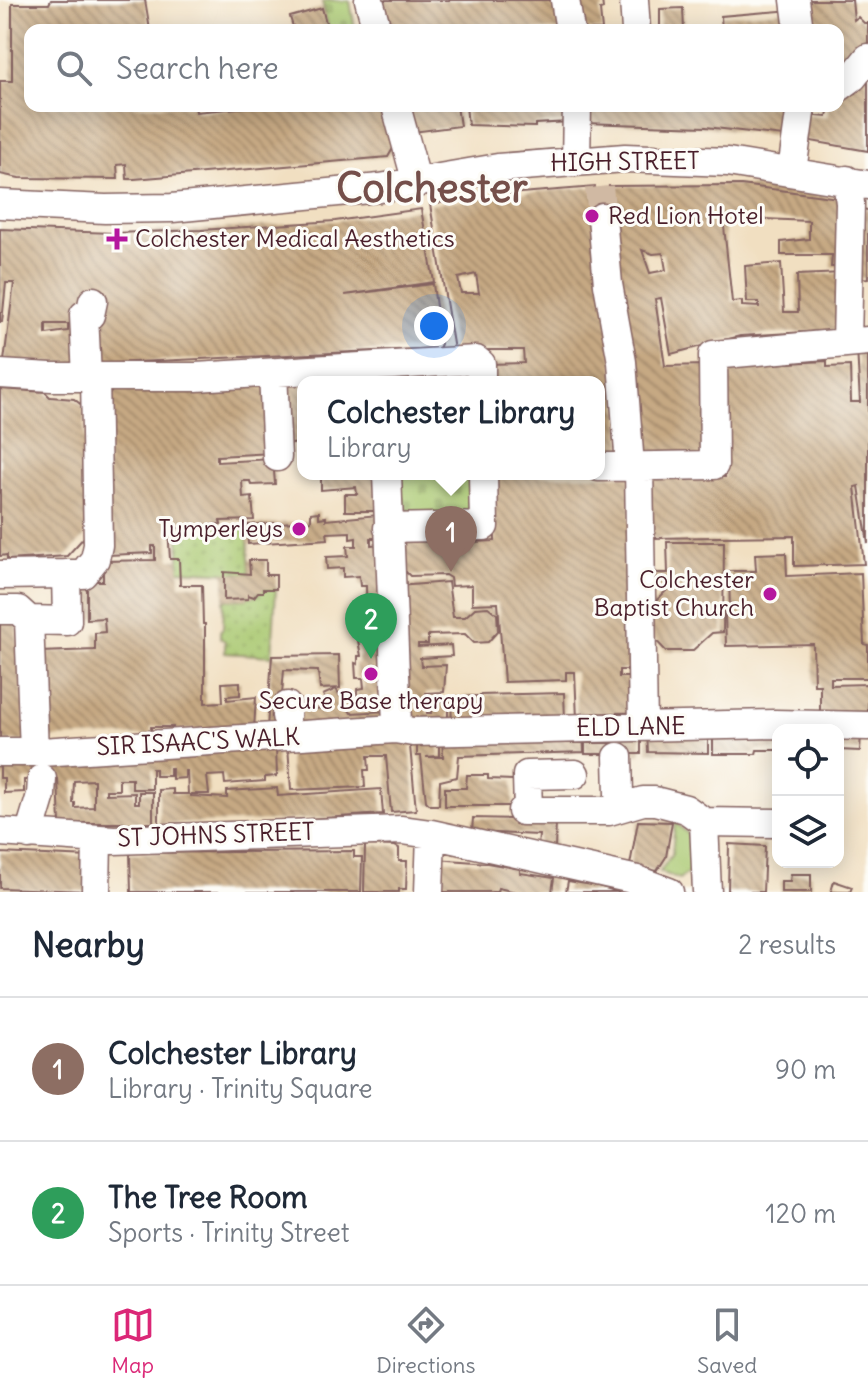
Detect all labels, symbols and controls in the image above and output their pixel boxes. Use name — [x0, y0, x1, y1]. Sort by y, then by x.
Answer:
search box — [24, 24, 844, 112]
icon: search — [52, 46, 96, 90]
text: Search here — [116, 49, 279, 87]
street label: HIGH STREET — [550, 145, 700, 177]
district label: Colchester — [336, 163, 528, 213]
place label: Red Lion Hotel — [608, 200, 764, 230]
marker: Red Lion Hotel — [583, 207, 601, 225]
place label: Colchester Medical Aesthetics — [135, 223, 455, 253]
marker: Colchester Medical Aesthetics — [106, 228, 128, 250]
your location — [414, 306, 454, 346]
popup — [297, 376, 605, 480]
text: Colchester Library — [327, 393, 575, 431]
text: Library — [327, 431, 412, 464]
pin: 1 — [425, 506, 477, 572]
place label: Tymperleys — [158, 513, 283, 543]
marker: Tymperleys — [290, 520, 308, 538]
place label: Colchester Baptist Church — [594, 564, 754, 622]
marker: Colchester Baptist Church — [761, 585, 779, 603]
pin: 2 — [345, 593, 397, 659]
marker: Secure Base therapy — [362, 665, 380, 683]
place label: Secure Base therapy — [259, 685, 483, 715]
street label: ELD LANE — [576, 710, 686, 742]
street label: SIR ISAAC'S WALK — [96, 721, 300, 761]
map controls — [772, 724, 844, 868]
button: locate — [772, 724, 844, 796]
button: layers — [772, 796, 844, 868]
street label: ST JOHNS STREET — [117, 816, 315, 852]
text: Nearby — [32, 923, 145, 966]
text: 2 results — [738, 928, 836, 961]
text: Colchester Library — [108, 1034, 357, 1072]
text: 1 — [53, 1053, 63, 1086]
text: 90 m — [775, 1053, 836, 1086]
text: Library · Trinity Square — [108, 1072, 372, 1105]
text: The Tree Room — [108, 1178, 308, 1216]
text: 2 — [51, 1197, 65, 1230]
text: 120 m — [765, 1197, 836, 1230]
text: Sports · Trinity Street — [108, 1216, 350, 1249]
tab: Map — [111, 1303, 155, 1379]
tab: Directions — [376, 1303, 476, 1379]
tab: Saved — [697, 1303, 757, 1379]

